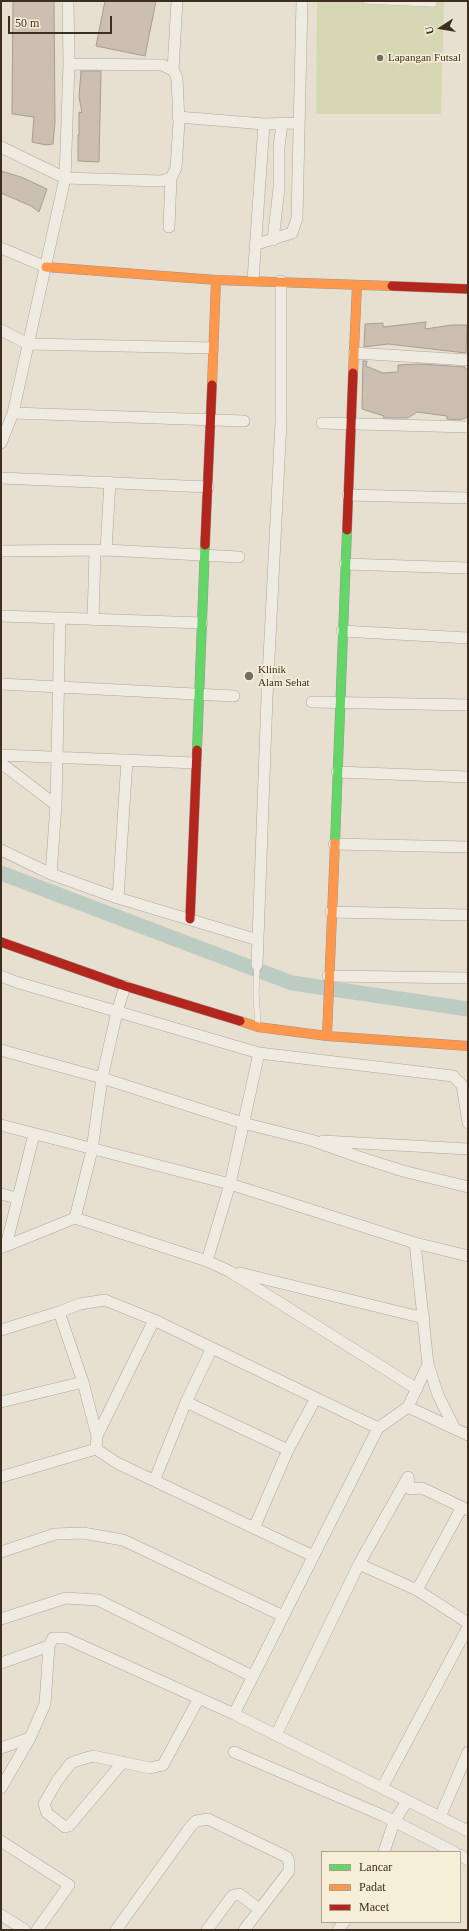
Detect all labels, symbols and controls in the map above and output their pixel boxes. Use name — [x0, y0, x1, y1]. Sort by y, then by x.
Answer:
scale bar — [10, 8, 114, 34]
north arrow — [421, 8, 461, 48]
text: 50 m — [15, 16, 39, 30]
text: U — [423, 25, 436, 36]
place label: Lapangan Futsal — [388, 51, 461, 65]
marker: Lapangan Futsal — [375, 53, 385, 63]
place label: Klinik Alam Sehat — [258, 663, 310, 689]
marker: Klinik Alam Sehat — [243, 670, 255, 682]
legend — [321, 1851, 461, 1923]
text: Lancar — [359, 1860, 392, 1874]
text: Padat — [359, 1880, 386, 1894]
text: Macet — [359, 1900, 389, 1914]

